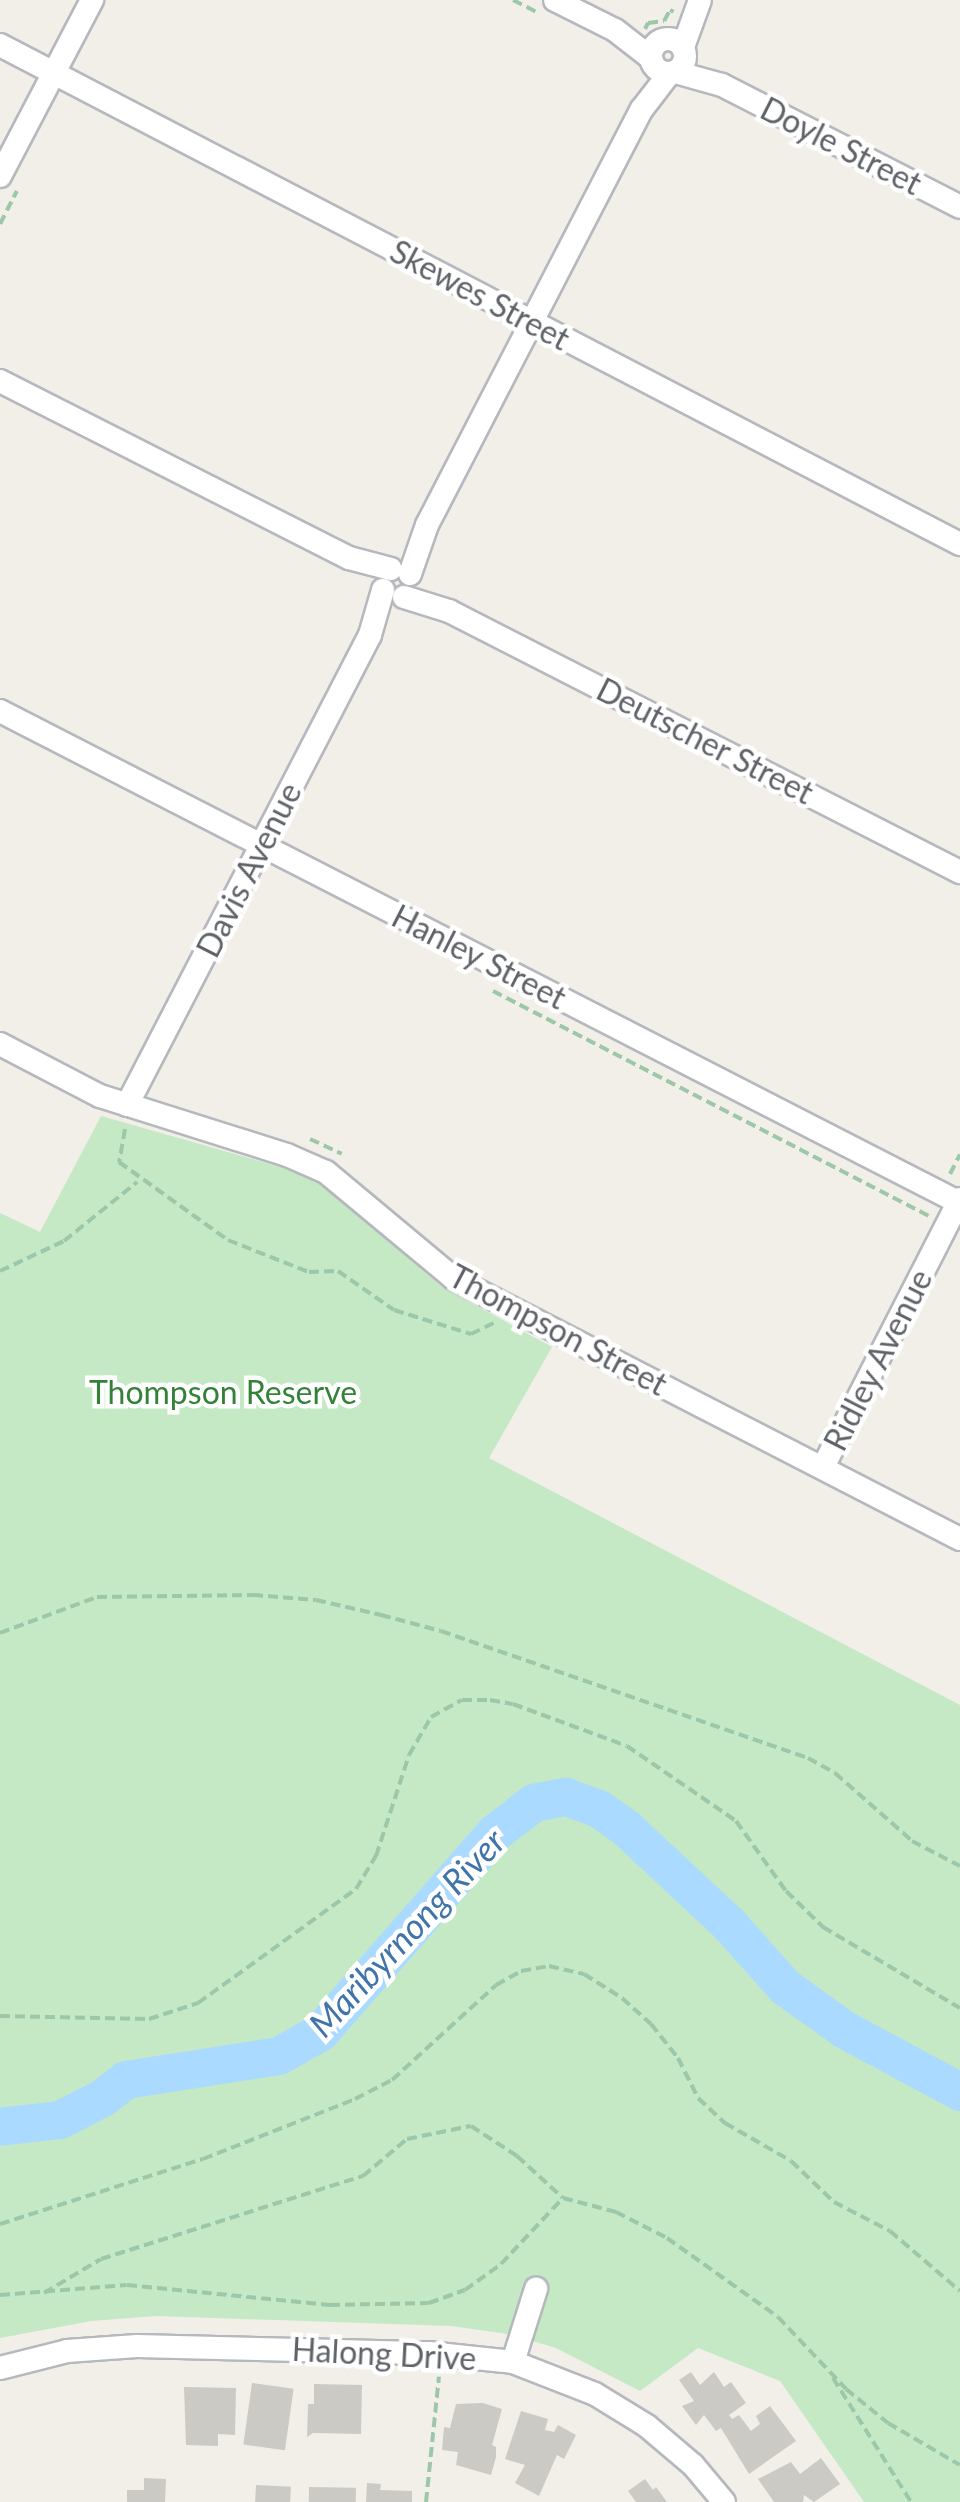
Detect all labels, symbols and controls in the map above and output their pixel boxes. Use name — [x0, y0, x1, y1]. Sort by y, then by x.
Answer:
street label: Doyle Street — [754, 89, 928, 203]
street label: Skewes Street — [384, 232, 576, 358]
street label: Deutscher Street — [590, 670, 820, 812]
street label: Davis Avenue — [188, 776, 310, 964]
street label: Hanley Street — [385, 897, 573, 1017]
street label: Thompson Street — [443, 1256, 673, 1404]
street label: Ridley Avenue — [815, 1262, 941, 1458]
park label: Thompson Reserve — [89, 1373, 357, 1411]
water label: Maribyrnong River — [299, 1820, 513, 2044]
street label: Halong Drive — [291, 2330, 477, 2378]

